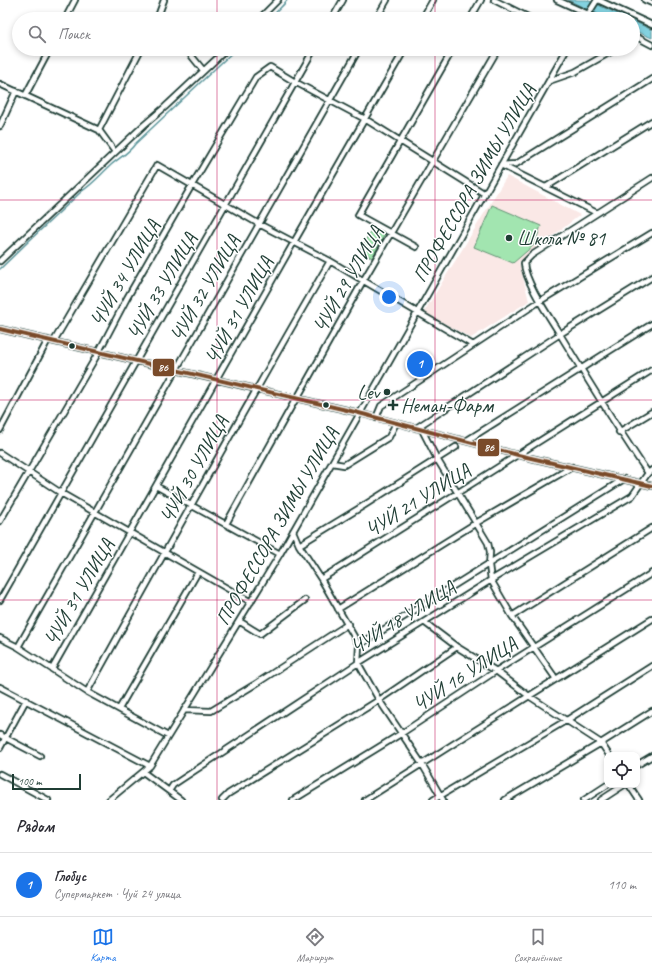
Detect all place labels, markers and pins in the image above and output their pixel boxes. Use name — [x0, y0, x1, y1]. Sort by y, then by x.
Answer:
place label: Школа № 81 — [517, 226, 606, 251]
marker: Школа № 81 — [504, 233, 514, 243]
unlabelled marker — [67, 341, 77, 351]
pin: 1 — [407, 349, 433, 379]
place label: Lev — [357, 380, 381, 405]
marker: Lev — [382, 387, 392, 397]
place label: Неман-Фарм — [401, 393, 494, 418]
unlabelled marker — [321, 400, 331, 410]
marker: Неман-Фарм — [388, 400, 398, 410]

